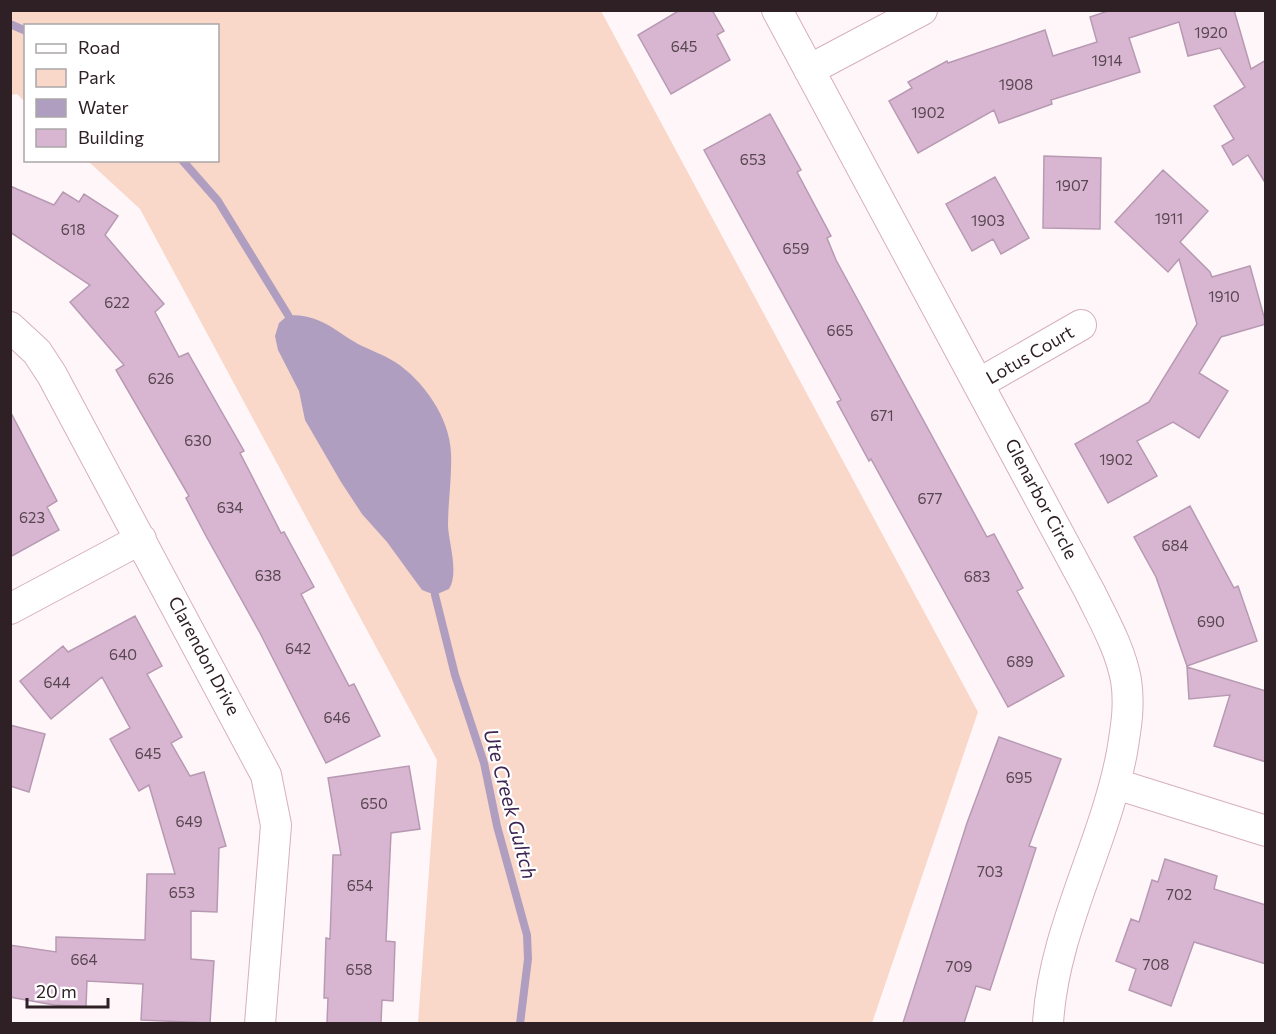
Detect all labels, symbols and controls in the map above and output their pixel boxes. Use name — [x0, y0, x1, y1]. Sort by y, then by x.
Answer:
house number: 1920 — [1194, 23, 1228, 41]
legend — [24, 24, 219, 162]
text: Road — [78, 36, 120, 58]
house number: 645 — [671, 37, 697, 55]
house number: 1914 — [1092, 51, 1122, 69]
text: Park — [78, 66, 116, 88]
house number: 1908 — [999, 75, 1033, 93]
text: Water — [78, 96, 129, 118]
house number: 1902 — [911, 103, 945, 121]
text: Building — [78, 126, 144, 148]
house number: 653 — [740, 150, 766, 168]
house number: 1907 — [1055, 176, 1089, 194]
house number: 1911 — [1155, 209, 1183, 227]
house number: 1903 — [971, 211, 1005, 229]
house number: 618 — [61, 220, 85, 238]
house number: 659 — [783, 239, 809, 257]
house number: 1910 — [1208, 287, 1240, 305]
house number: 622 — [104, 293, 130, 311]
street label: Lotus Court — [982, 320, 1077, 388]
house number: 665 — [827, 321, 853, 339]
house number: 626 — [148, 369, 174, 387]
house number: 671 — [870, 406, 894, 424]
house number: 630 — [184, 431, 212, 449]
street label: Glenarbor Circle — [1001, 435, 1083, 562]
house number: 1902 — [1099, 450, 1133, 468]
house number: 677 — [918, 489, 943, 507]
house number: 634 — [217, 498, 243, 516]
house number: 623 — [19, 508, 45, 526]
house number: 684 — [1161, 536, 1189, 554]
house number: 638 — [255, 566, 281, 584]
house number: 683 — [964, 567, 990, 585]
street label: Clarendon Drive — [164, 592, 245, 719]
house number: 690 — [1197, 612, 1225, 630]
house number: 642 — [285, 639, 311, 657]
house number: 640 — [109, 645, 137, 663]
house number: 689 — [1006, 652, 1034, 670]
house number: 644 — [43, 673, 71, 691]
house number: 646 — [323, 708, 351, 726]
water label: Ute Creek Gultch — [479, 726, 543, 881]
house number: 645 — [135, 744, 161, 762]
house number: 695 — [1006, 768, 1032, 786]
house number: 650 — [360, 794, 388, 812]
house number: 649 — [175, 812, 203, 830]
house number: 703 — [977, 862, 1003, 880]
house number: 654 — [347, 876, 373, 894]
house number: 653 — [169, 883, 195, 901]
house number: 702 — [1166, 885, 1192, 903]
house number: 664 — [70, 950, 98, 968]
house number: 708 — [1143, 955, 1169, 973]
house number: 709 — [946, 957, 972, 975]
house number: 658 — [346, 960, 372, 978]
scale bar — [27, 971, 108, 1009]
text: 20 m — [36, 980, 77, 1002]

